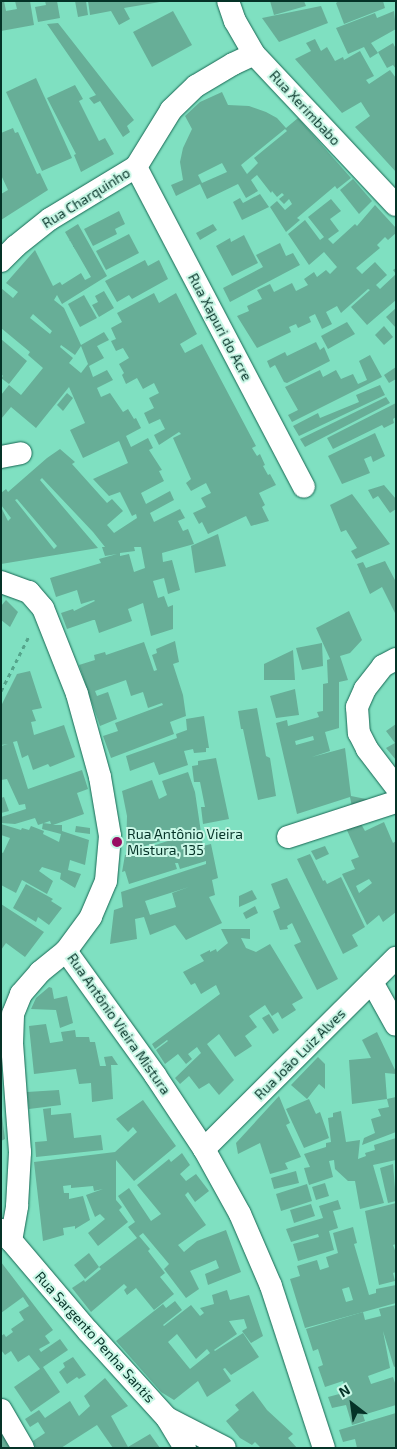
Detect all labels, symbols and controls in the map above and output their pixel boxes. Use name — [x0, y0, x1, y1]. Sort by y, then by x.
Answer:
street label: Rua Xerimbabo — [266, 67, 344, 149]
street label: Rua Charquinho — [39, 164, 133, 232]
street label: Rua Xapuri do Acre — [185, 270, 255, 384]
place label: Rua Antônio Vieira Mistura, 135 — [127, 826, 244, 859]
marker: Rua Antônio Vieira Mistura, 135 — [111, 836, 123, 848]
street label: Rua Antônio Vieira Mistura — [64, 950, 174, 1098]
street label: Rua João Luiz Alves — [251, 1005, 349, 1103]
street label: Rua Sargento Penha Santis — [32, 1268, 158, 1406]
north arrow — [327, 1379, 377, 1429]
text: N — [336, 1381, 353, 1400]

